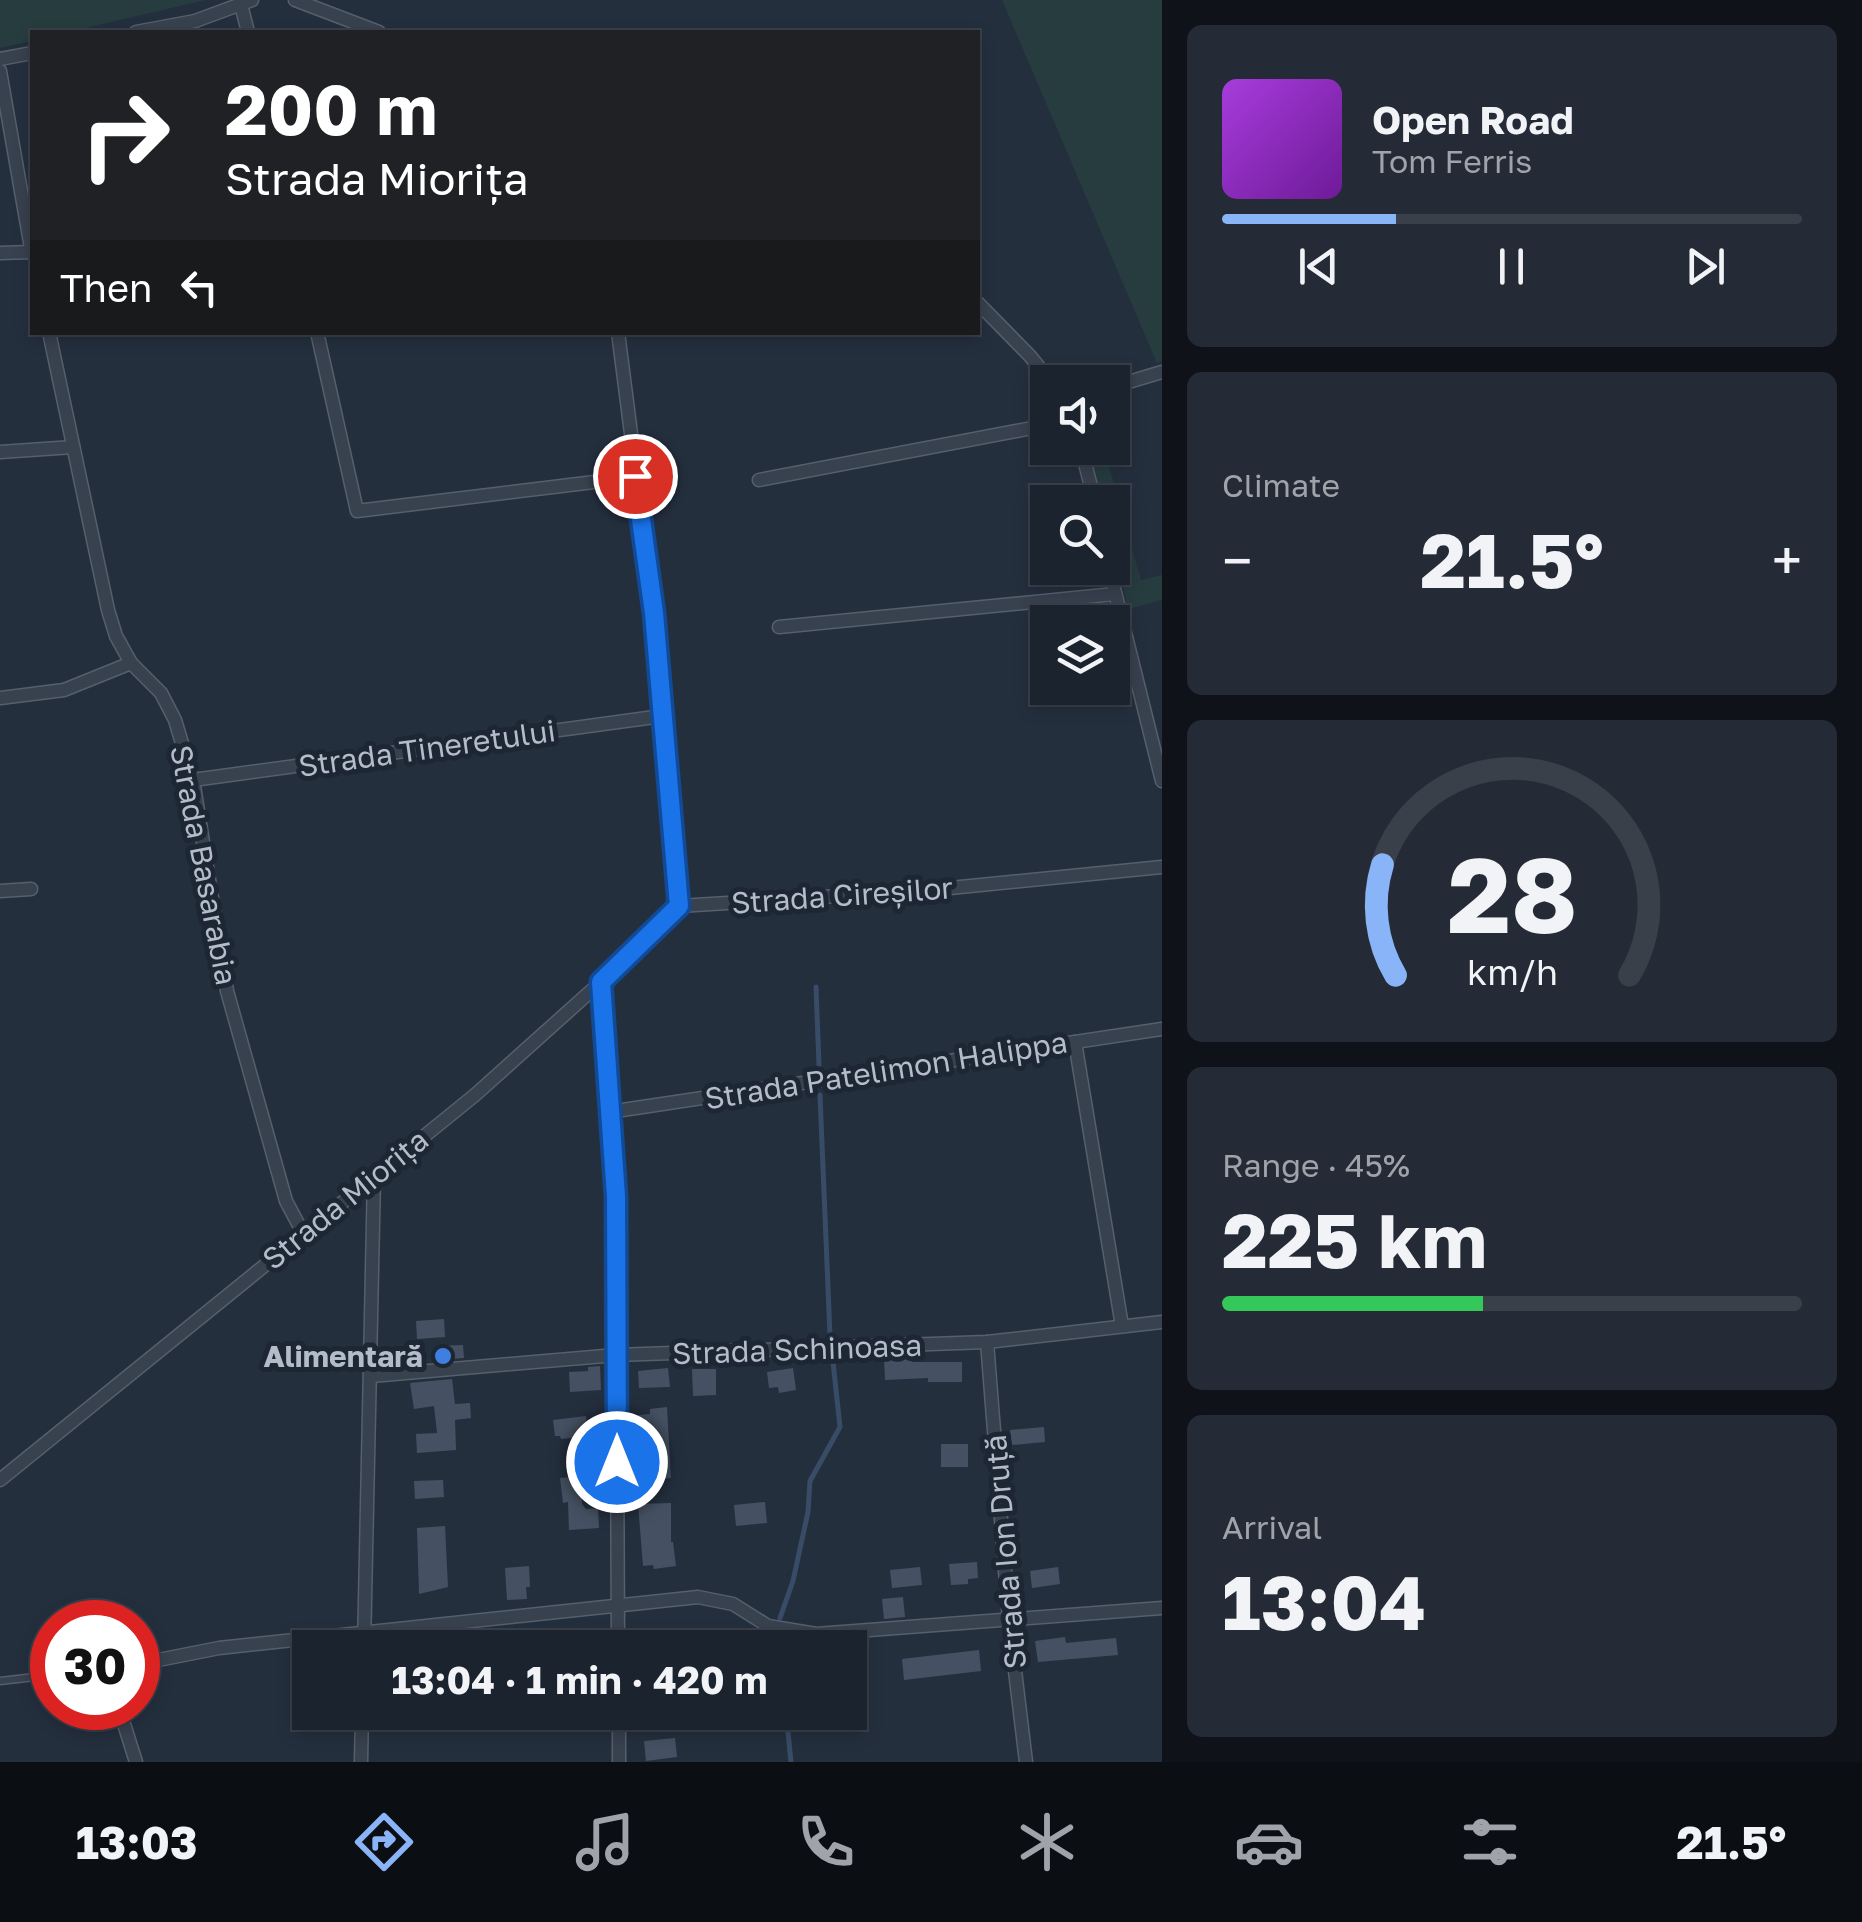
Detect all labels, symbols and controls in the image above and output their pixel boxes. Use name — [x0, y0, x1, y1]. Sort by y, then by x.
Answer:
text: 200 m — [225, 66, 437, 150]
icon: right — [60, 70, 190, 200]
text: Open Road — [1372, 97, 1574, 142]
text: Tom Ferris — [1372, 142, 1532, 180]
text: Strada Miorița — [225, 151, 529, 205]
icon: previous — [1291, 239, 1346, 294]
icon: pause — [1484, 239, 1539, 294]
icon: next — [1678, 239, 1733, 294]
icon: left — [172, 260, 227, 315]
text: Then — [60, 265, 152, 310]
map controls — [1030, 365, 1130, 705]
button: sound — [1030, 365, 1130, 465]
pin — [593, 434, 678, 519]
icon: arrive — [608, 449, 663, 504]
text: Climate — [1222, 466, 1340, 504]
button: search — [1030, 485, 1130, 585]
text: 21.5° — [1420, 514, 1604, 605]
text: − — [1222, 527, 1252, 593]
text: + — [1772, 527, 1802, 593]
button: layers — [1030, 605, 1130, 705]
street label: Strada Tineretului — [296, 712, 558, 784]
street label: Strada Basarabia — [163, 742, 245, 988]
text: 28 — [1447, 831, 1577, 956]
street label: Strada Cireșilor — [730, 869, 954, 921]
text: km/h — [1467, 950, 1557, 993]
street label: Strada Patelimon Halippa — [702, 1024, 1070, 1116]
street label: Strada Miorița — [255, 1121, 435, 1277]
text: Range · 45% — [1222, 1146, 1410, 1184]
text: 225 km — [1222, 1194, 1487, 1285]
street label: Strada Schinoasa — [671, 1327, 923, 1371]
place label: Alimentară — [264, 1338, 423, 1374]
marker: Alimentară — [432, 1345, 454, 1367]
position arrow — [565, 1410, 669, 1514]
street label: Strada Ion Druță — [977, 1433, 1033, 1671]
text: Arrival — [1222, 1508, 1322, 1546]
text: 13:04 — [1222, 1556, 1426, 1647]
speed limit sign: 30 — [30, 1600, 160, 1730]
text: 13:04 · 1 min · 420 m — [392, 1657, 767, 1702]
icon: directions — [349, 1807, 419, 1877]
icon: music — [570, 1807, 640, 1877]
icon: phone — [791, 1807, 861, 1877]
icon: climate — [1012, 1807, 1082, 1877]
icon: car — [1234, 1807, 1304, 1877]
icon: filters — [1455, 1807, 1525, 1877]
text: 13:03 — [76, 1815, 197, 1869]
text: 21.5° — [1676, 1815, 1786, 1869]

